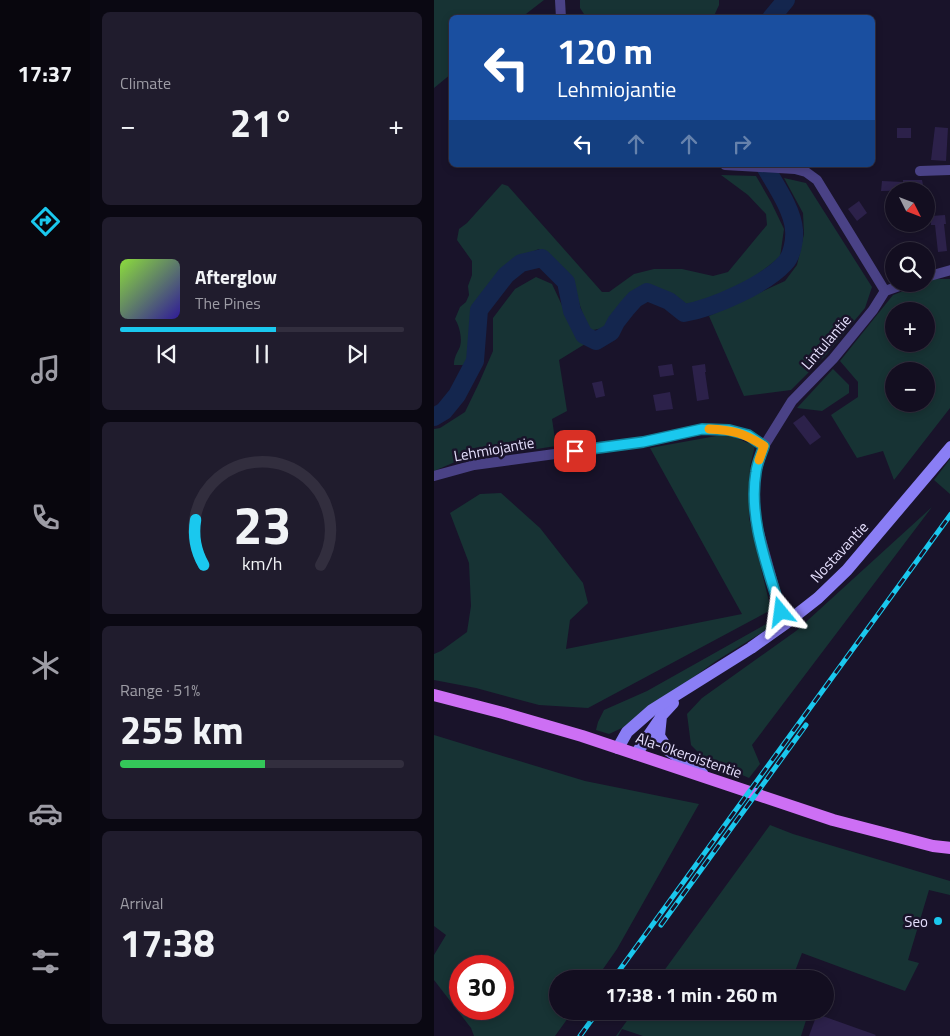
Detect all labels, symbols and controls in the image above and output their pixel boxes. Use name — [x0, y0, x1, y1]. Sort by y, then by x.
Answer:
text: 120 m — [557, 24, 653, 78]
icon: left — [474, 35, 539, 100]
text: 17:37 — [18, 57, 72, 91]
text: Climate — [120, 71, 171, 95]
text: Lehmiojantie — [557, 72, 676, 106]
text: 21° — [230, 94, 294, 152]
text: − — [120, 103, 136, 146]
text: + — [388, 103, 404, 146]
icon: left — [569, 130, 597, 158]
icon: ahead — [622, 130, 650, 158]
icon: ahead — [675, 130, 703, 158]
icon: right — [728, 130, 756, 158]
north arrow — [885, 182, 935, 232]
map controls — [885, 182, 935, 412]
icon: directions — [28, 204, 63, 239]
button: search — [885, 242, 935, 292]
text: Afterglow — [195, 262, 277, 291]
text: The Pines — [195, 291, 261, 315]
button: + — [885, 302, 935, 352]
street label: Lintulantie — [795, 309, 857, 375]
icon: previous — [153, 340, 181, 368]
icon: pause — [248, 340, 276, 368]
icon: next — [343, 340, 371, 368]
icon: music — [28, 352, 63, 387]
button: − — [885, 362, 935, 412]
pin — [554, 430, 596, 472]
street label: Lehmiojantie — [452, 431, 536, 467]
icon: arrive — [561, 437, 589, 465]
text: 23 — [233, 485, 291, 564]
icon: phone — [28, 500, 63, 535]
street label: Nostavantie — [805, 516, 873, 588]
text: km/h — [242, 550, 282, 577]
position arrow — [754, 585, 806, 637]
icon: climate — [28, 648, 63, 683]
text: Range · 51% — [120, 678, 200, 702]
text: 255 km — [120, 701, 244, 759]
street label: Ala-Okeroistentie — [633, 726, 745, 784]
icon: car — [28, 796, 63, 831]
text: Arrival — [120, 891, 163, 915]
place label: Seo — [904, 910, 928, 933]
text: 17:38 — [120, 914, 215, 972]
marker: Seo — [932, 915, 944, 927]
icon: filters — [28, 944, 63, 979]
speed limit sign: 30 — [449, 955, 514, 1020]
text: 17:38 · 1 min · 260 m — [605, 980, 778, 1009]

